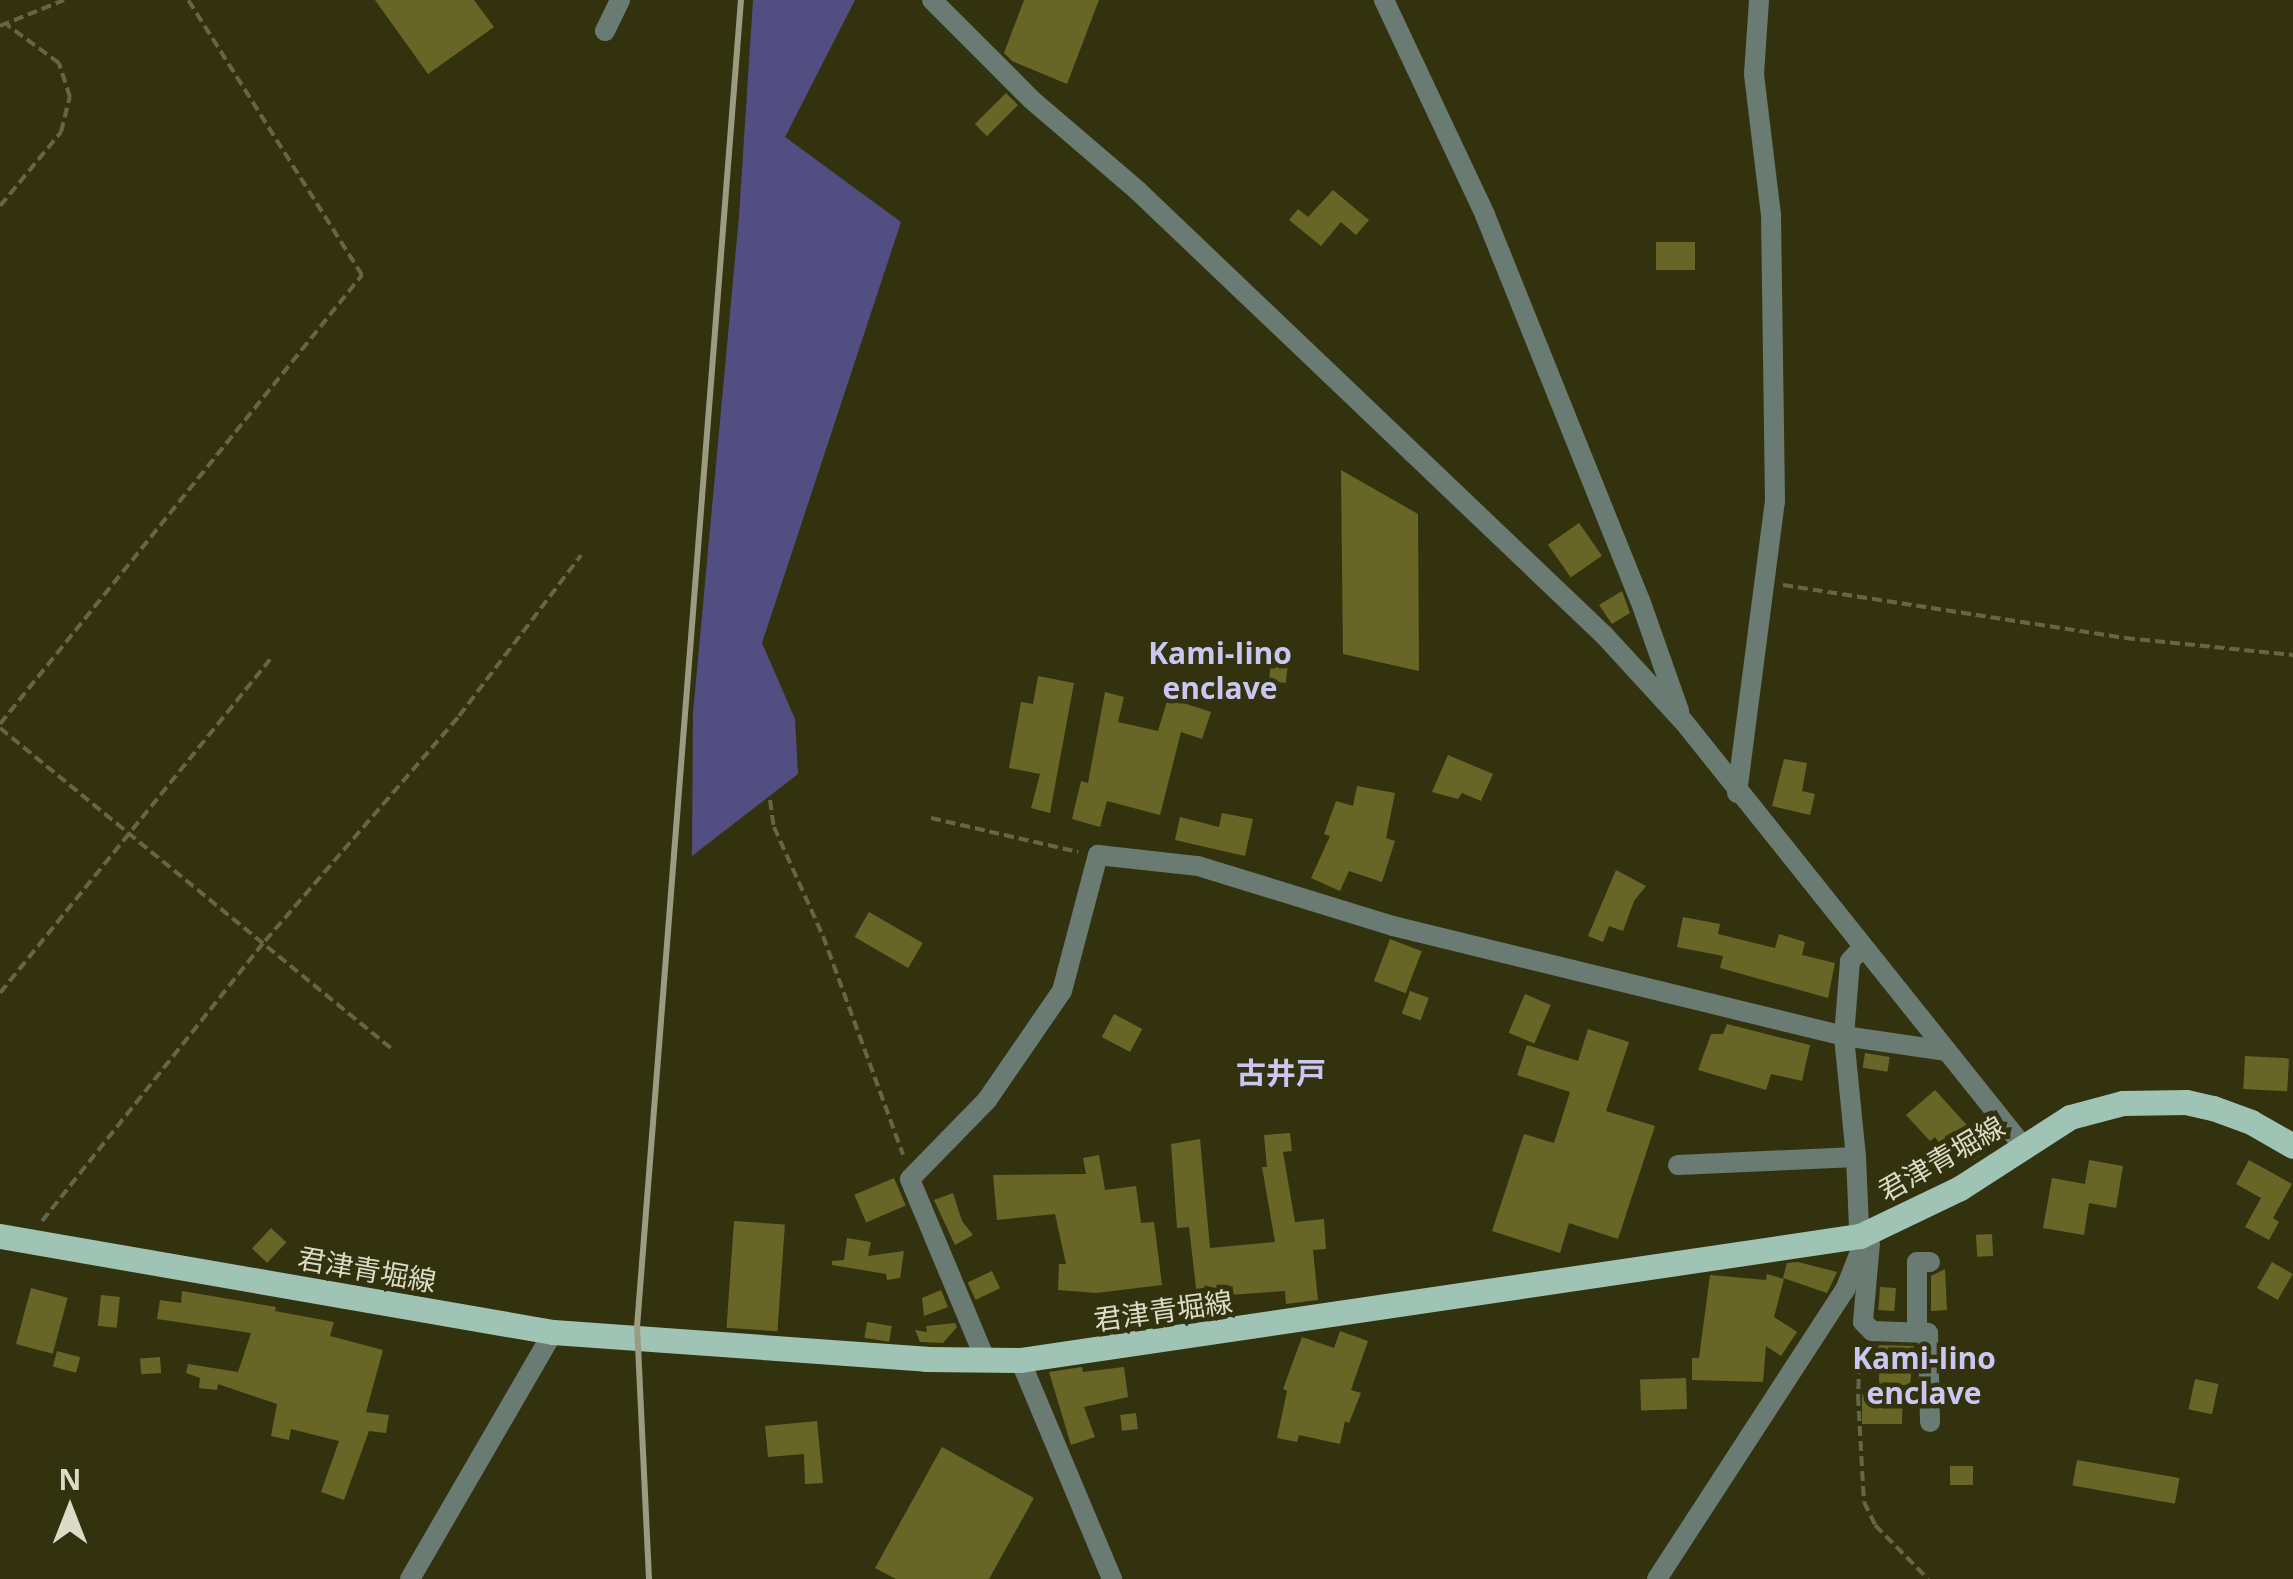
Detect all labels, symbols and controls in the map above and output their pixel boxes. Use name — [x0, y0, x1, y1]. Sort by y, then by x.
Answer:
district label: Kami-Iino enclave — [1148, 635, 1292, 706]
district label: 古井戸 — [1236, 1055, 1326, 1091]
street label: 君津青堀線 — [1872, 1108, 2010, 1208]
street label: 君津青堀線 — [295, 1240, 439, 1298]
street label: 君津青堀線 — [1091, 1284, 1235, 1336]
district label: Kami-Iino enclave — [1852, 1340, 1996, 1410]
north arrow — [20, 1459, 120, 1559]
text: N — [59, 1460, 81, 1498]

